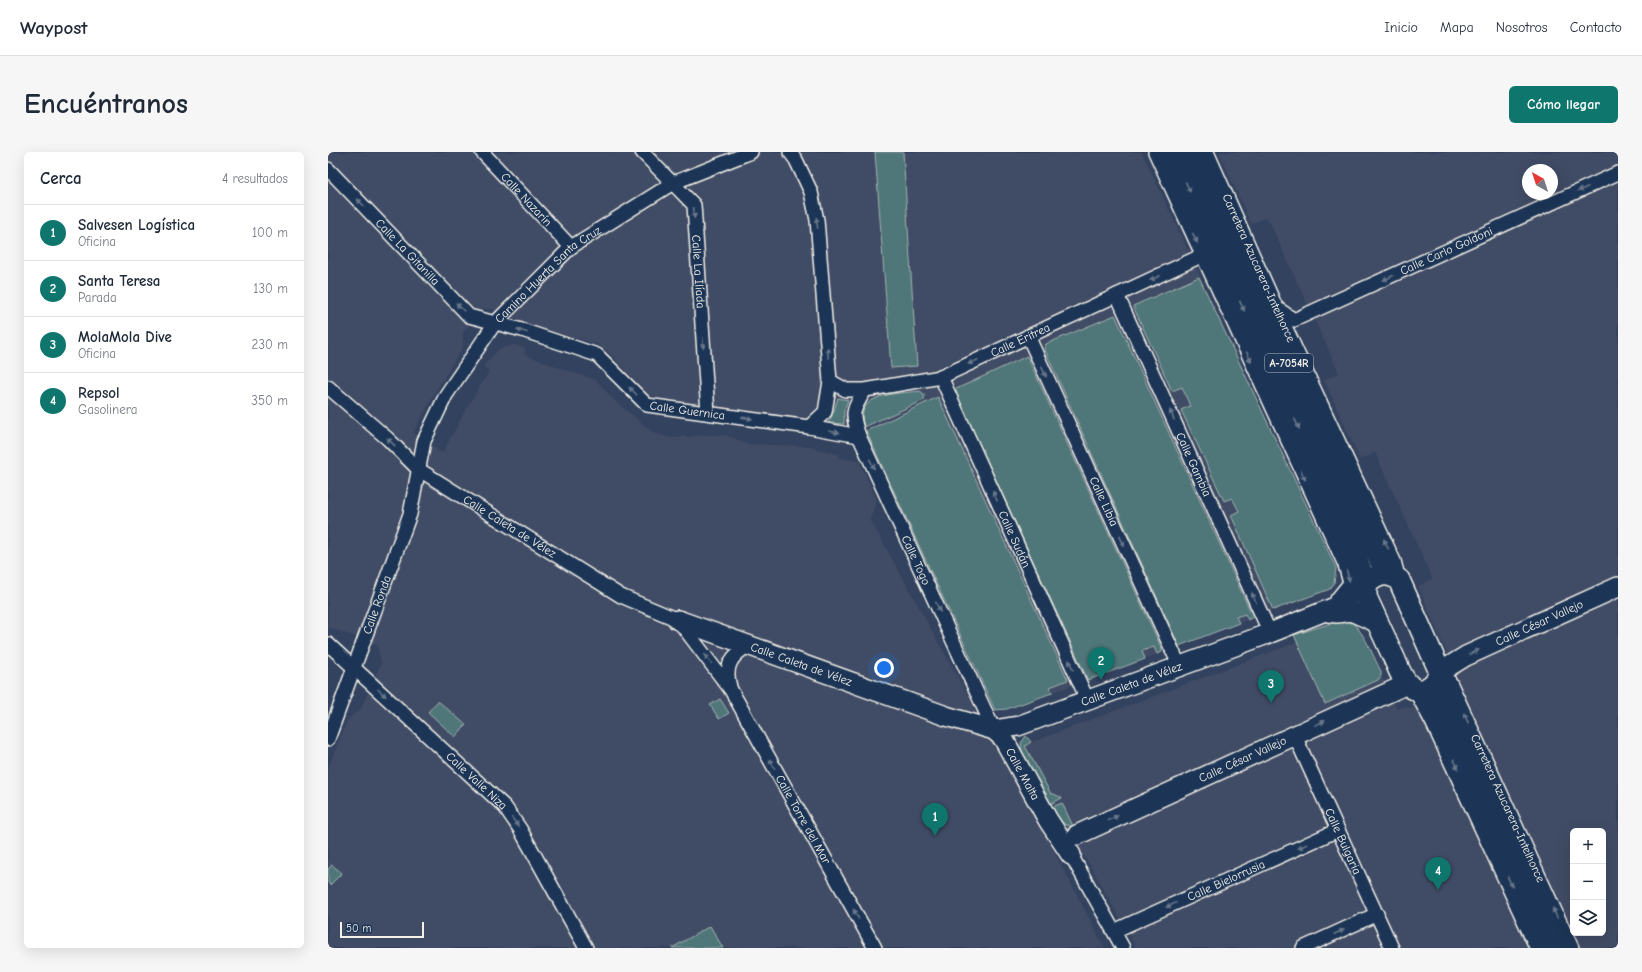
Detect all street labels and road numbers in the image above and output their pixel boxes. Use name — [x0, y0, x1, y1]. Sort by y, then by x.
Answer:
street label: Calle Nazarín — [498, 170, 555, 229]
street label: Carretera Azucarera-Intelhorce — [1219, 191, 1298, 344]
street label: Calle La Gitanilla — [373, 216, 443, 288]
street label: Camino Huerta Santa Cruz — [492, 223, 604, 326]
street label: Calle Carlo Goldoni — [1398, 224, 1495, 278]
street label: Calle La Ilíada — [689, 234, 708, 309]
street label: Calle Eritrea — [988, 320, 1052, 360]
road number: A-7054R — [1265, 354, 1313, 372]
street label: Calle Guernica — [649, 398, 726, 423]
street label: Calle Gambia — [1173, 430, 1214, 499]
street label: Calle Libia — [1087, 474, 1121, 528]
street label: Calle Caleta de Vélez — [461, 492, 559, 561]
street label: Calle Sudán — [996, 508, 1033, 570]
street label: Calle Togo — [899, 533, 933, 587]
street label: Calle Ronda — [360, 573, 394, 636]
street label: Calle César Vallejo — [1493, 597, 1585, 649]
street label: Calle Caleta de Vélez — [749, 640, 855, 689]
street label: Calle Caleta de Vélez — [1079, 659, 1185, 709]
street label: Carretera Azucarera-Intelhorce — [1468, 732, 1548, 884]
street label: Calle César Vallejo — [1197, 733, 1288, 785]
street label: Calle Malta — [1003, 746, 1043, 802]
street label: Calle Valle Niza — [443, 749, 510, 812]
street label: Calle Torre del Mar — [773, 772, 834, 866]
street label: Calle Bulgaria — [1322, 806, 1364, 877]
street label: Calle Bielorrusia — [1185, 857, 1267, 904]

